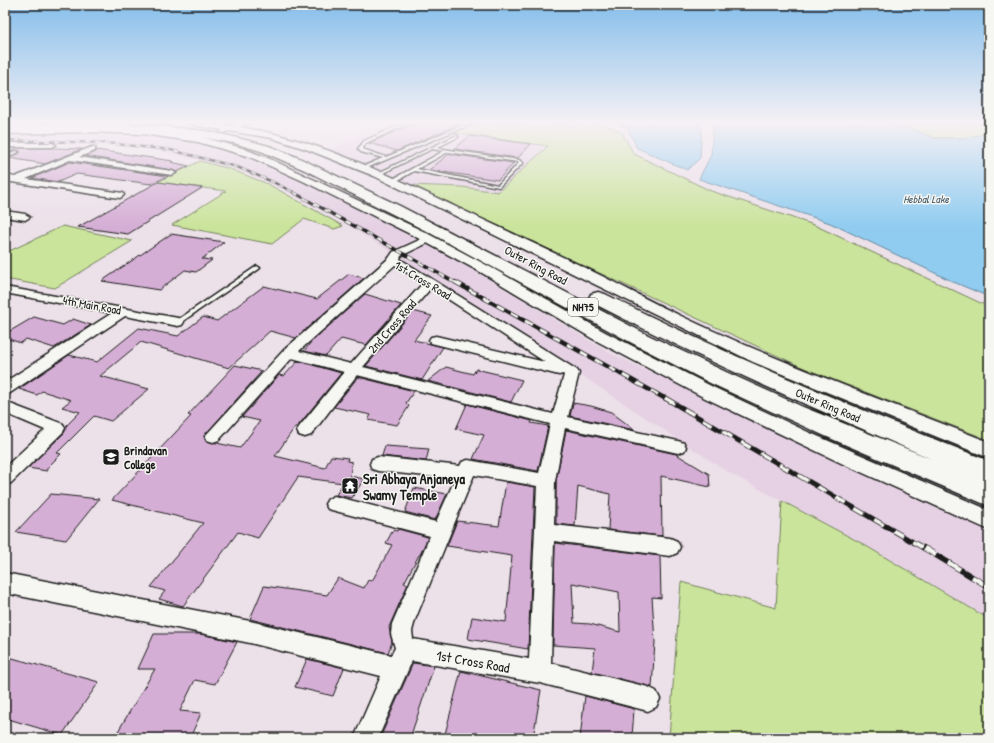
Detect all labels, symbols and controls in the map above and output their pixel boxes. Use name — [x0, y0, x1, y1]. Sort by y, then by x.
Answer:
water label: Hebbal Lake — [903, 192, 949, 206]
street label: Outer Ring Road — [502, 241, 571, 289]
street label: 1st Cross Road — [391, 256, 455, 304]
street label: 4th Main Road — [62, 292, 123, 319]
street label: 2nd Cross Road — [364, 295, 420, 357]
road number: NH75 — [568, 298, 598, 316]
street label: Outer Ring Road — [793, 384, 863, 426]
place label: Brindavan College — [124, 442, 168, 474]
school or university icon: Brindavan College — [101, 447, 121, 467]
place label: Sri Abhaya Anjaneya Swamy Temple — [363, 469, 466, 506]
temple icon: Sri Abhaya Anjaneya Swamy Temple — [340, 476, 360, 496]
street label: 1st Cross Road — [435, 645, 512, 677]

